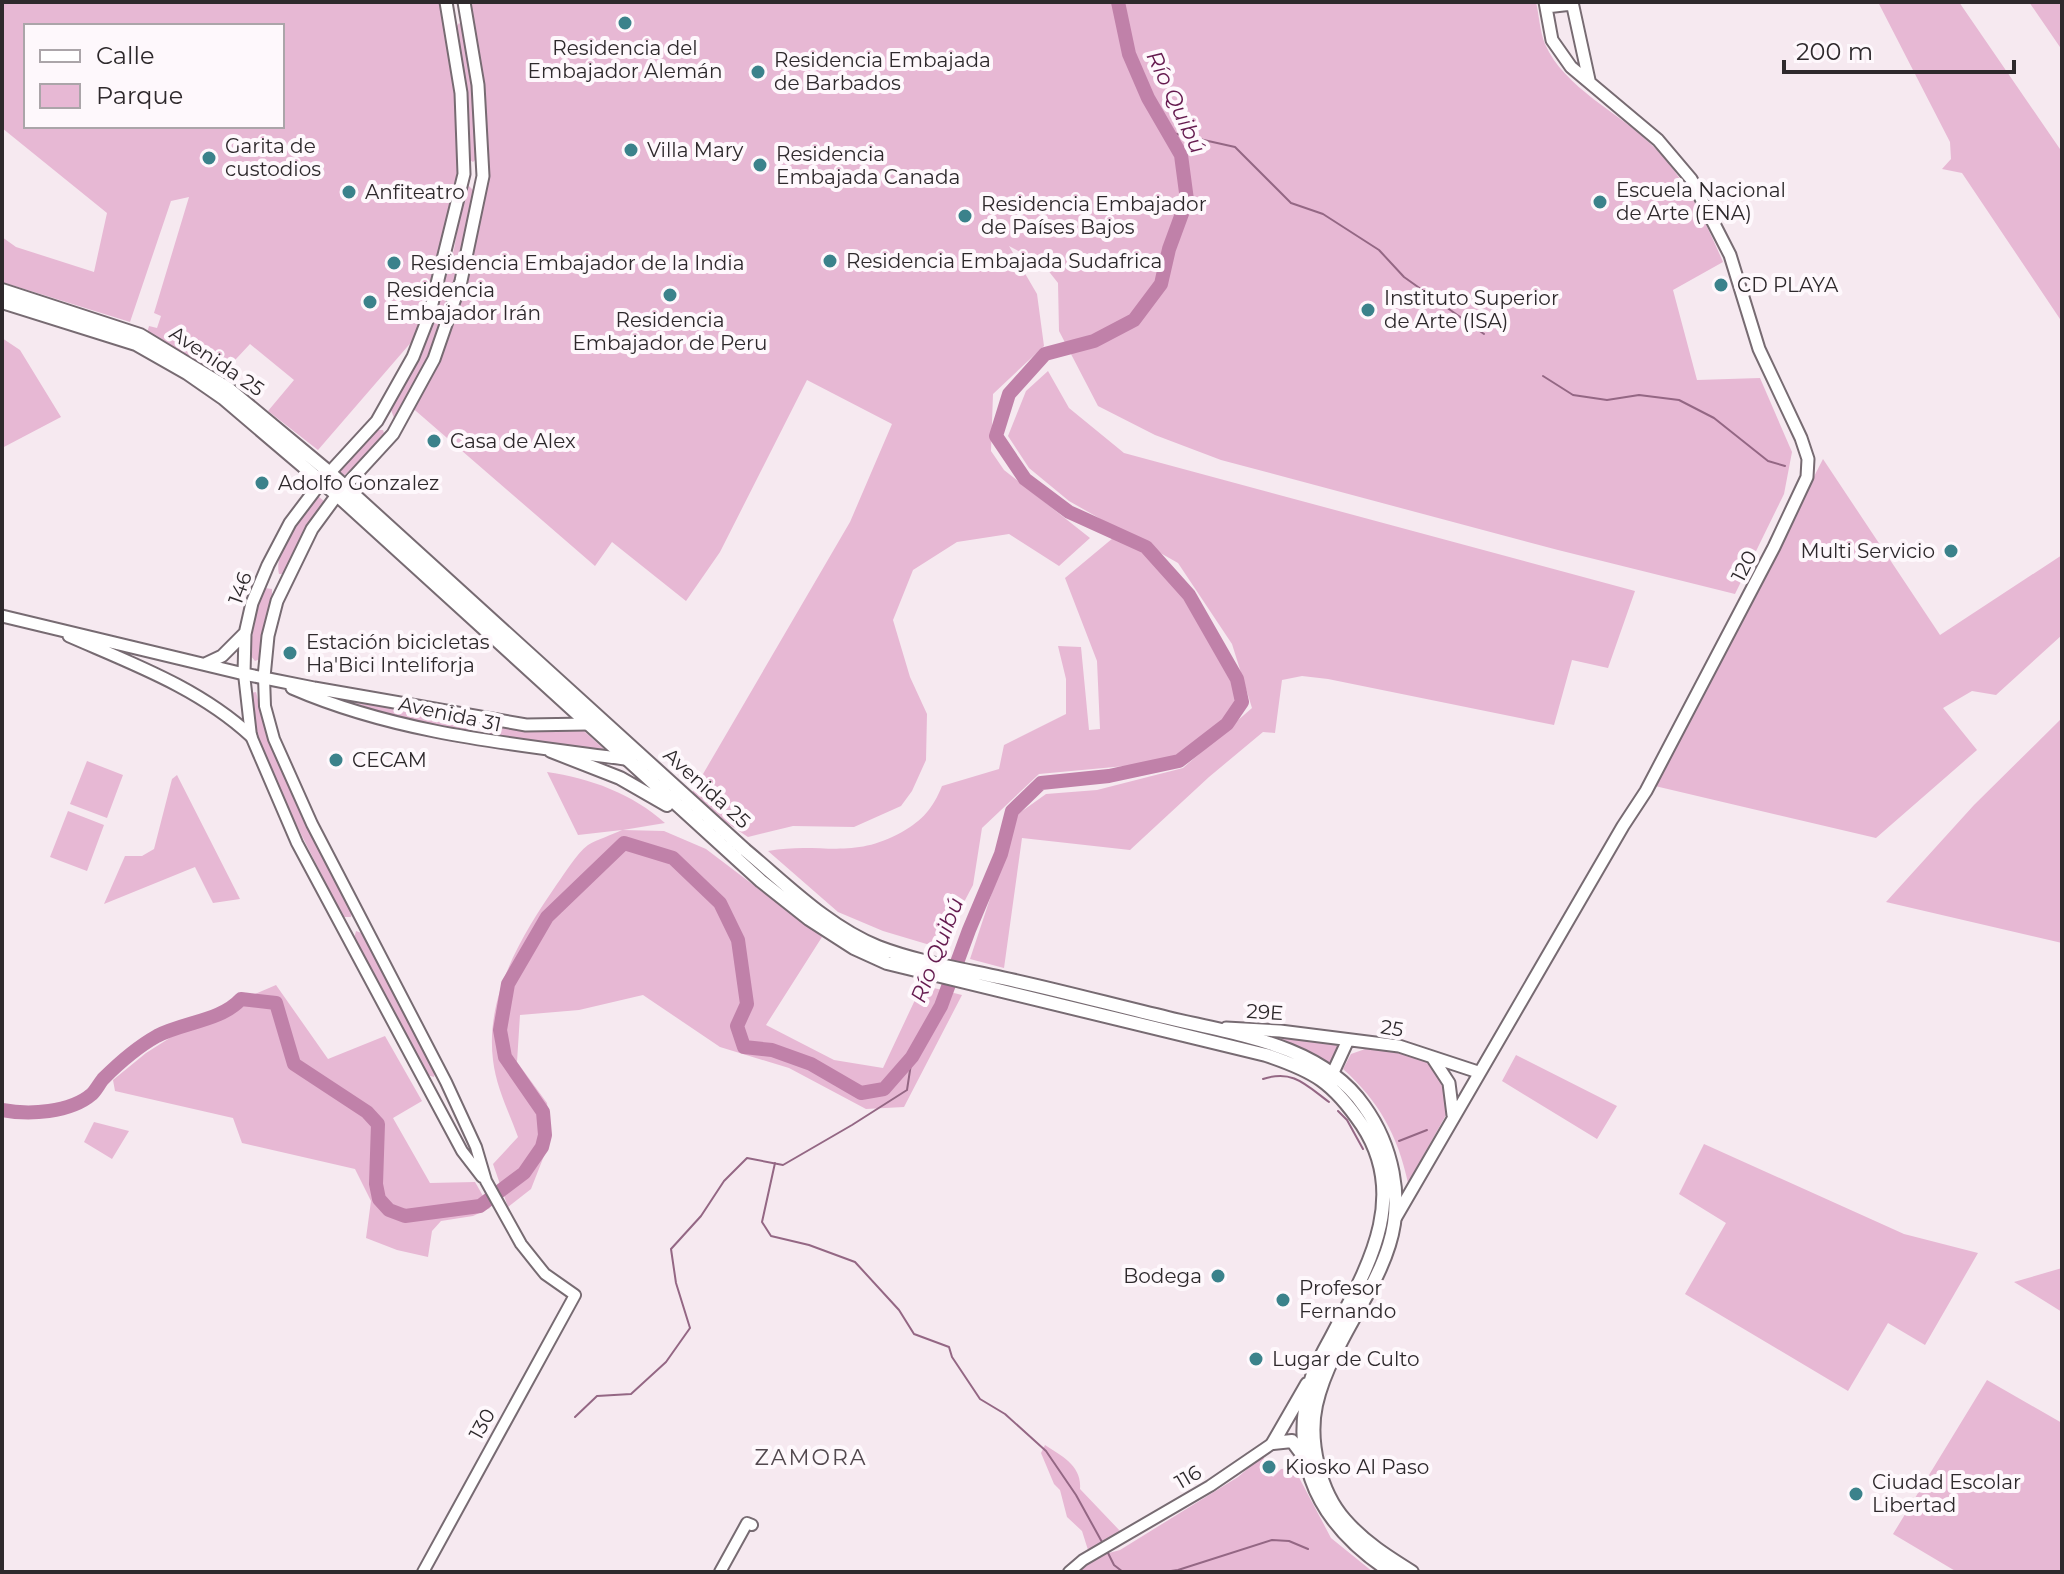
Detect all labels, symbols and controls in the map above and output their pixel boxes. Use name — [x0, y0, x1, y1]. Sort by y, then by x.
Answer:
marker: Residencia del Embajador Alemán — [616, 14, 634, 32]
legend — [24, 24, 284, 128]
scale bar — [1784, 24, 2014, 74]
place label: Residencia del Embajador Alemán — [528, 36, 722, 83]
text: 200 m — [1796, 37, 1873, 66]
text: Calle — [96, 41, 154, 70]
water label: Río Quibú — [1140, 46, 1212, 158]
place label: Residencia Embajada de Barbados — [774, 48, 991, 95]
marker: Residencia Embajada de Barbados — [749, 63, 767, 81]
text: Parque — [96, 81, 183, 110]
place label: Garita de custodios — [225, 134, 321, 181]
place label: Villa Mary — [647, 138, 744, 162]
marker: Villa Mary — [622, 141, 640, 159]
place label: Residencia Embajada Canada — [776, 142, 960, 189]
marker: Garita de custodios — [200, 149, 218, 167]
marker: Residencia Embajada Canada — [751, 156, 769, 174]
place label: Escuela Nacional de Arte (ENA) — [1616, 178, 1786, 225]
place label: Anfiteatro — [365, 180, 465, 204]
marker: Anfiteatro — [340, 183, 358, 201]
place label: Residencia Embajador de Países Bajos — [981, 192, 1207, 239]
marker: Escuela Nacional de Arte (ENA) — [1591, 193, 1609, 211]
marker: Residencia Embajador de Países Bajos — [956, 207, 974, 225]
place label: Residencia Embajada Sudafrica — [846, 249, 1162, 273]
place label: Residencia Embajador de la India — [410, 251, 745, 275]
marker: Residencia Embajada Sudafrica — [821, 252, 839, 270]
marker: Residencia Embajador de la India — [385, 254, 403, 272]
place label: CD PLAYA — [1737, 273, 1839, 297]
marker: CD PLAYA — [1712, 276, 1730, 294]
place label: Residencia Embajador Irán — [386, 278, 541, 325]
marker: Residencia Embajador de Peru — [661, 286, 679, 304]
place label: Instituto Superior de Arte (ISA) — [1384, 286, 1559, 333]
marker: Residencia Embajador Irán — [361, 293, 379, 311]
marker: Instituto Superior de Arte (ISA) — [1359, 301, 1377, 319]
place label: Residencia Embajador de Peru — [572, 308, 768, 355]
street label: Avenida 25 — [165, 321, 269, 401]
place label: Casa de Alex — [450, 429, 576, 453]
marker: Casa de Alex — [425, 432, 443, 450]
place label: Adolfo Gonzalez — [278, 471, 439, 495]
marker: Adolfo Gonzalez — [253, 474, 271, 492]
place label: Multi Servicio — [1801, 539, 1935, 563]
marker: Multi Servicio — [1942, 542, 1960, 560]
street label: 120 — [1726, 546, 1762, 586]
street label: 146 — [223, 569, 257, 607]
place label: Estación bicicletas Ha'Bici Inteliforja — [306, 630, 490, 677]
marker: Estación bicicletas Ha'Bici Inteliforja — [281, 644, 299, 662]
street label: Avenida 31 — [396, 691, 504, 737]
street label: Avenida 25 — [659, 743, 755, 833]
place label: CECAM — [352, 748, 427, 772]
marker: CECAM — [327, 751, 345, 769]
water label: Río Quibú — [905, 894, 969, 1006]
street label: 29E — [1246, 999, 1284, 1025]
street label: 25 — [1379, 1014, 1405, 1042]
place label: Bodega — [1123, 1264, 1202, 1288]
marker: Bodega — [1209, 1267, 1227, 1285]
place label: Profesor Fernando — [1299, 1276, 1396, 1323]
marker: Profesor Fernando — [1274, 1291, 1292, 1309]
place label: Lugar de Culto — [1272, 1347, 1419, 1371]
marker: Lugar de Culto — [1247, 1350, 1265, 1368]
street label: 130 — [464, 1404, 500, 1444]
district label: ZAMORA — [754, 1444, 868, 1471]
place label: Kiosko Al Paso — [1285, 1455, 1429, 1479]
marker: Kiosko Al Paso — [1260, 1458, 1278, 1476]
street label: 116 — [1170, 1460, 1206, 1494]
place label: Ciudad Escolar Libertad — [1872, 1470, 2021, 1517]
marker: Ciudad Escolar Libertad — [1847, 1485, 1865, 1503]

